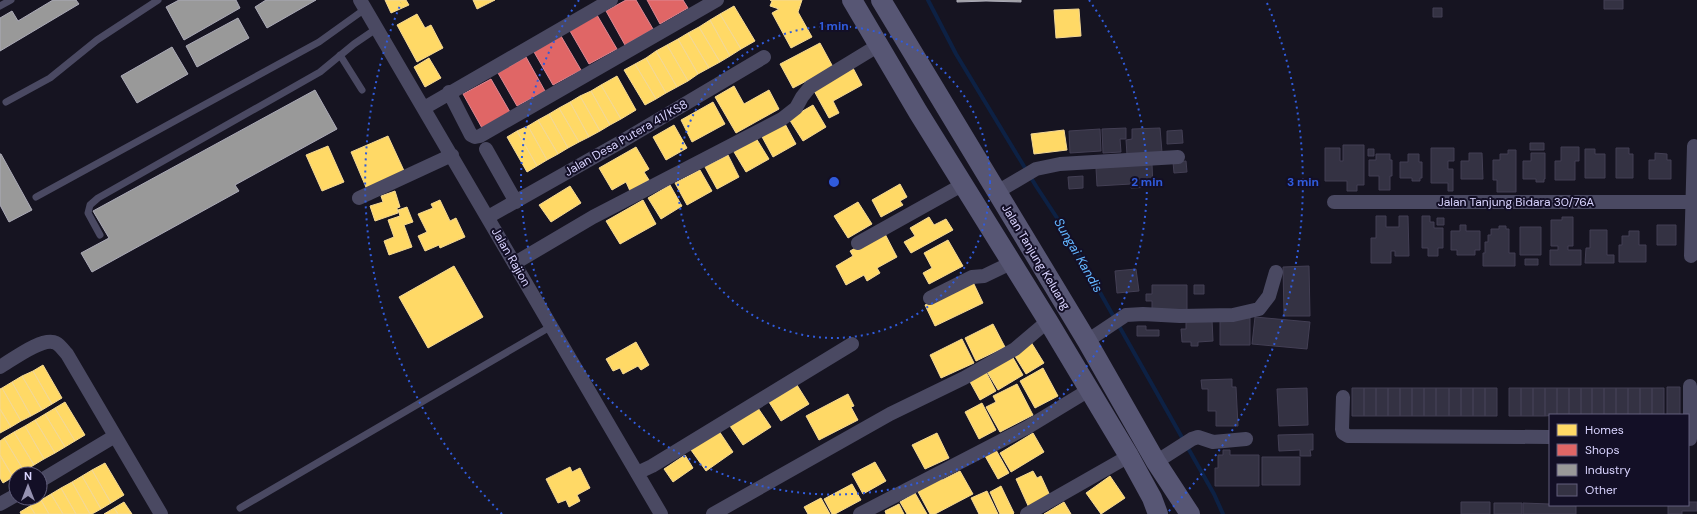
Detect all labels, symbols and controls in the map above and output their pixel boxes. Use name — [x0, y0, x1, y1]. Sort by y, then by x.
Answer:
text: 1 min — [819, 18, 849, 34]
street label: Jalan Desa Putera 41/KS8 — [562, 96, 690, 180]
text: 2 min — [1131, 174, 1163, 190]
text: 3 min — [1287, 174, 1319, 190]
centre of rings — [827, 175, 841, 189]
street label: Jalan Tanjung Bidara 30/76A — [1438, 194, 1594, 210]
street label: Jalan Tanjung Keluang — [998, 201, 1074, 313]
water label: Sungai Kandis — [1050, 215, 1107, 296]
street label: Jalan Rajion — [488, 225, 534, 289]
legend — [1549, 414, 1689, 506]
text: Homes — [1585, 422, 1624, 438]
text: Shops — [1585, 442, 1620, 458]
text: Industry — [1585, 462, 1631, 478]
north arrow — [8, 466, 48, 506]
text: N — [24, 469, 32, 483]
text: Other — [1585, 482, 1618, 498]

